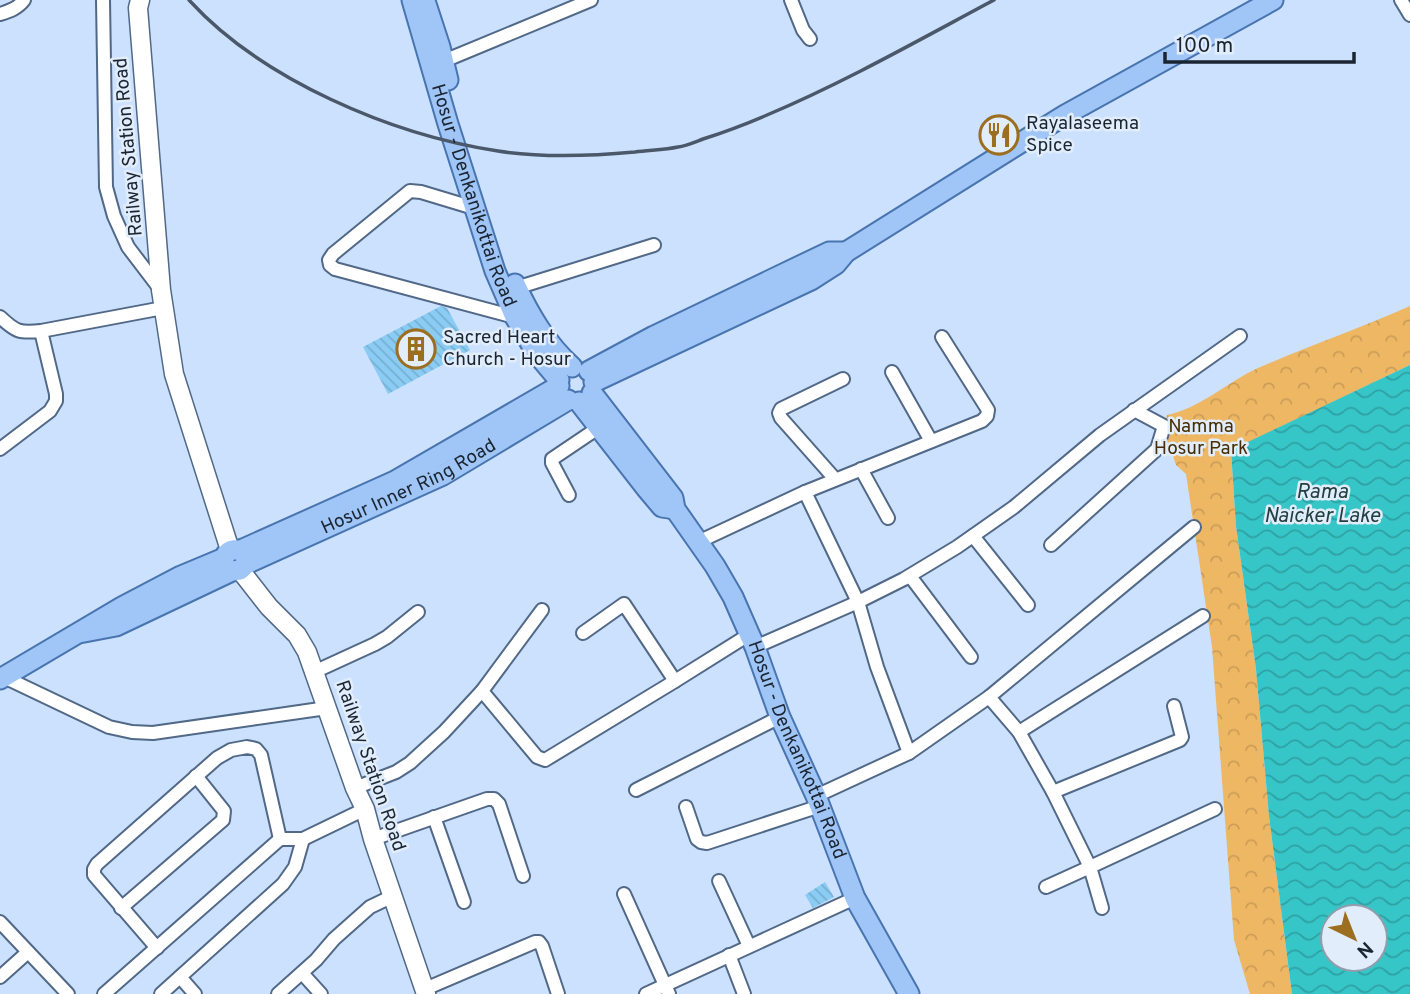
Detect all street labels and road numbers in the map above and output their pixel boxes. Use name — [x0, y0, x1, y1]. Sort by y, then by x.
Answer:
street label: Railway Station Road — [109, 57, 149, 237]
street label: Hosur - Denkanikottai Road — [425, 81, 521, 311]
street label: Hosur Inner Ring Road — [317, 434, 501, 540]
street label: Hosur - Denkanikottai Road — [742, 638, 851, 863]
street label: Railway Station Road — [329, 677, 411, 855]

